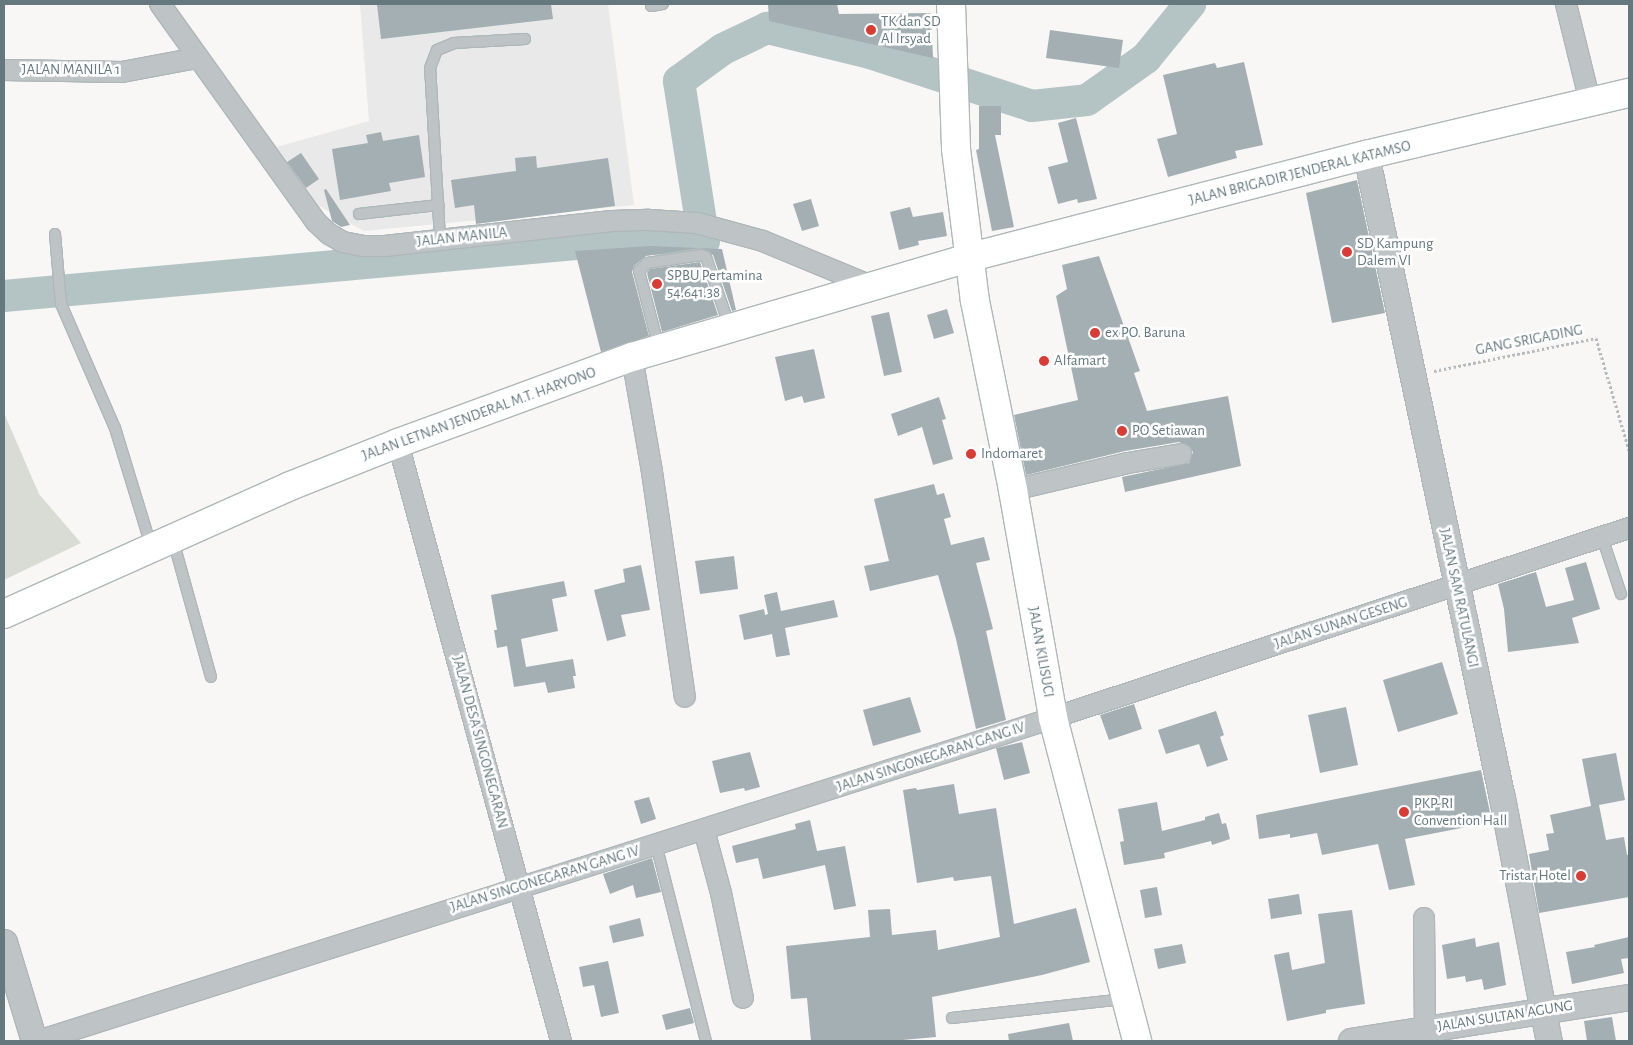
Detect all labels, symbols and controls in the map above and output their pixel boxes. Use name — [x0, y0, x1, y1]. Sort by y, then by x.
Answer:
place label: TK dan SD Al Irsyad — [881, 12, 941, 47]
marker: TK dan SD Al Irsyad — [865, 24, 877, 36]
street label: JALAN MANILA 1 — [22, 61, 120, 79]
street label: JALAN BRIGADIR JENDERAL KATAMSO — [1187, 137, 1413, 209]
street label: JALAN MANILA — [416, 223, 508, 251]
place label: SD Kampung Dalem VI — [1357, 234, 1433, 269]
marker: SD Kampung Dalem VI — [1341, 246, 1353, 258]
place label: SPBU Pertamina 54.641.38 — [667, 266, 763, 301]
marker: SPBU Pertamina 54.641.38 — [651, 278, 663, 290]
street label: GANG SRIGADING — [1474, 321, 1584, 359]
place label: ex PO. Baruna — [1105, 324, 1185, 342]
marker: ex PO. Baruna — [1089, 327, 1101, 339]
place label: Alfamart — [1054, 352, 1106, 370]
marker: Alfamart — [1038, 355, 1050, 367]
street label: JALAN LETNAN JENDERAL M.T. HARYONO — [360, 363, 598, 465]
place label: PO Setiawan — [1132, 422, 1205, 440]
marker: PO Setiawan — [1116, 425, 1128, 437]
place label: Indomaret — [981, 445, 1043, 463]
marker: Indomaret — [965, 448, 977, 460]
street label: JALAN SAM RATULANGI — [1435, 527, 1483, 669]
street label: JALAN SUNAN GESENG — [1272, 593, 1410, 653]
street label: JALAN KILISUCI — [1024, 605, 1058, 699]
street label: JALAN DESA SINGONEGARAN — [448, 654, 512, 830]
street label: JALAN SINGONEGARAN GANG IV — [835, 718, 1027, 796]
place label: PKP-RI Convention Hall — [1414, 794, 1507, 829]
marker: PKP-RI Convention Hall — [1398, 806, 1410, 818]
street label: JALAN SINGONEGARAN GANG IV — [448, 842, 642, 916]
place label: Tristar Hotel — [1499, 867, 1571, 885]
marker: Tristar Hotel — [1575, 870, 1587, 882]
street label: JALAN SULTAN AGUNG — [1436, 996, 1574, 1036]

